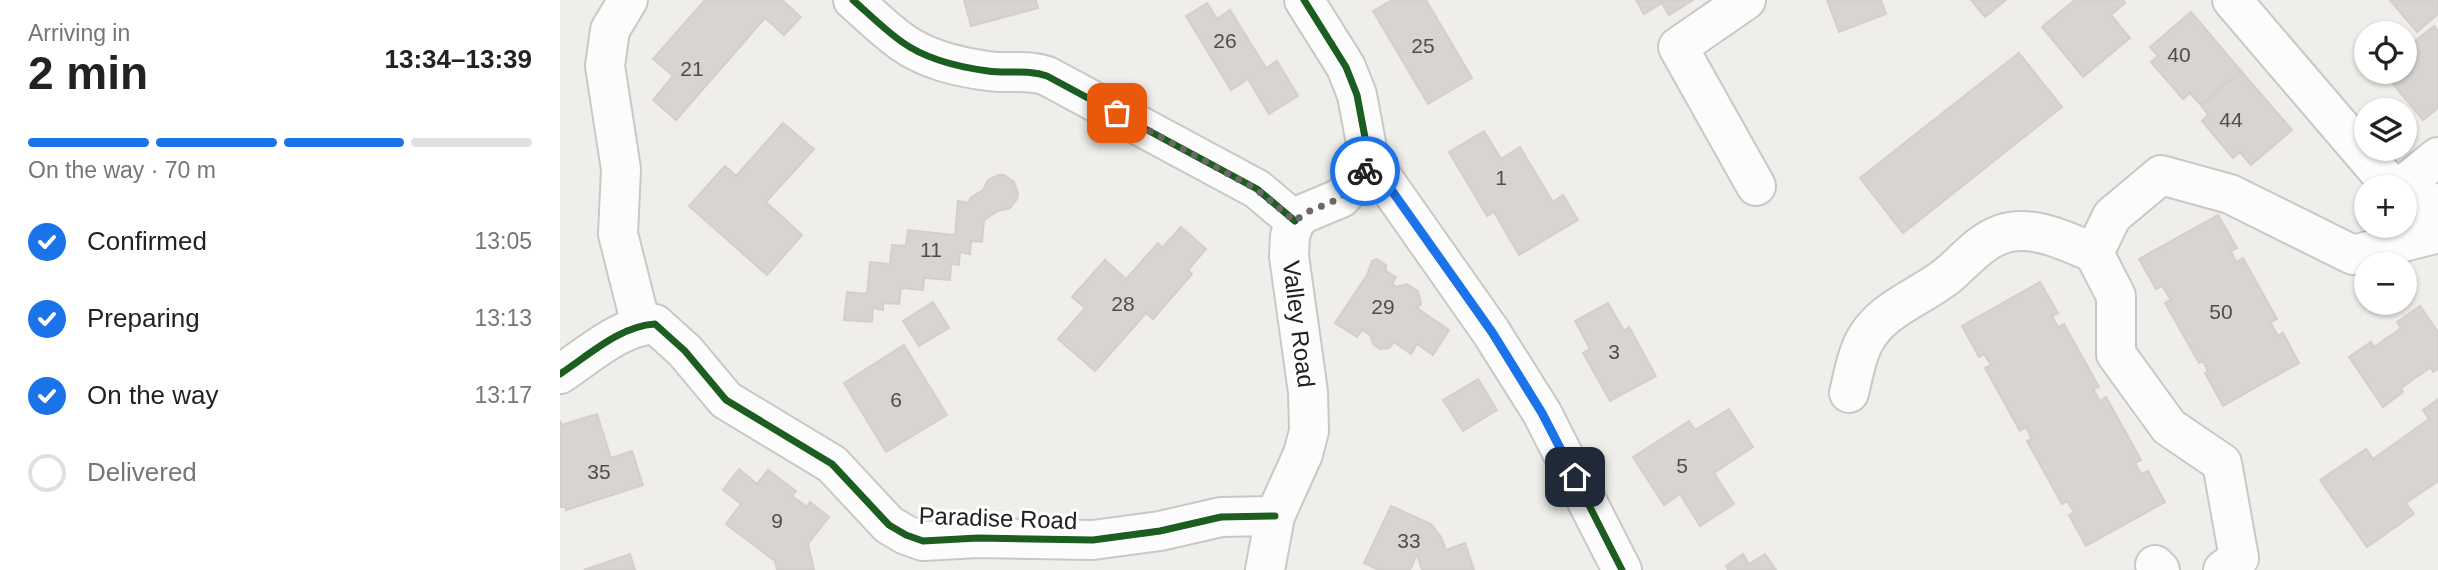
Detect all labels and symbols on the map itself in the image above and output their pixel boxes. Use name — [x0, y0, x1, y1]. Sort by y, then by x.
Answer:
house number: 26 — [1213, 29, 1237, 52]
house number: 25 — [1411, 34, 1435, 57]
house number: 40 — [2167, 43, 2191, 66]
house number: 21 — [680, 57, 704, 80]
pin — [1087, 83, 1147, 143]
house number: 44 — [2219, 108, 2243, 131]
courier — [1330, 136, 1400, 206]
house number: 1 — [1495, 166, 1507, 189]
house number: 11 — [920, 238, 942, 261]
street label: Valley Road — [1278, 259, 1320, 389]
house number: 28 — [1111, 292, 1135, 315]
house number: 29 — [1371, 295, 1395, 318]
house number: 50 — [2209, 300, 2233, 323]
house number: 3 — [1608, 340, 1620, 363]
house number: 6 — [890, 388, 902, 411]
pin — [1545, 447, 1605, 507]
house number: 5 — [1676, 454, 1688, 477]
house number: 35 — [587, 460, 611, 483]
street label: Paradise Road — [918, 502, 1078, 534]
house number: 9 — [771, 509, 783, 532]
house number: 33 — [1397, 529, 1421, 552]

